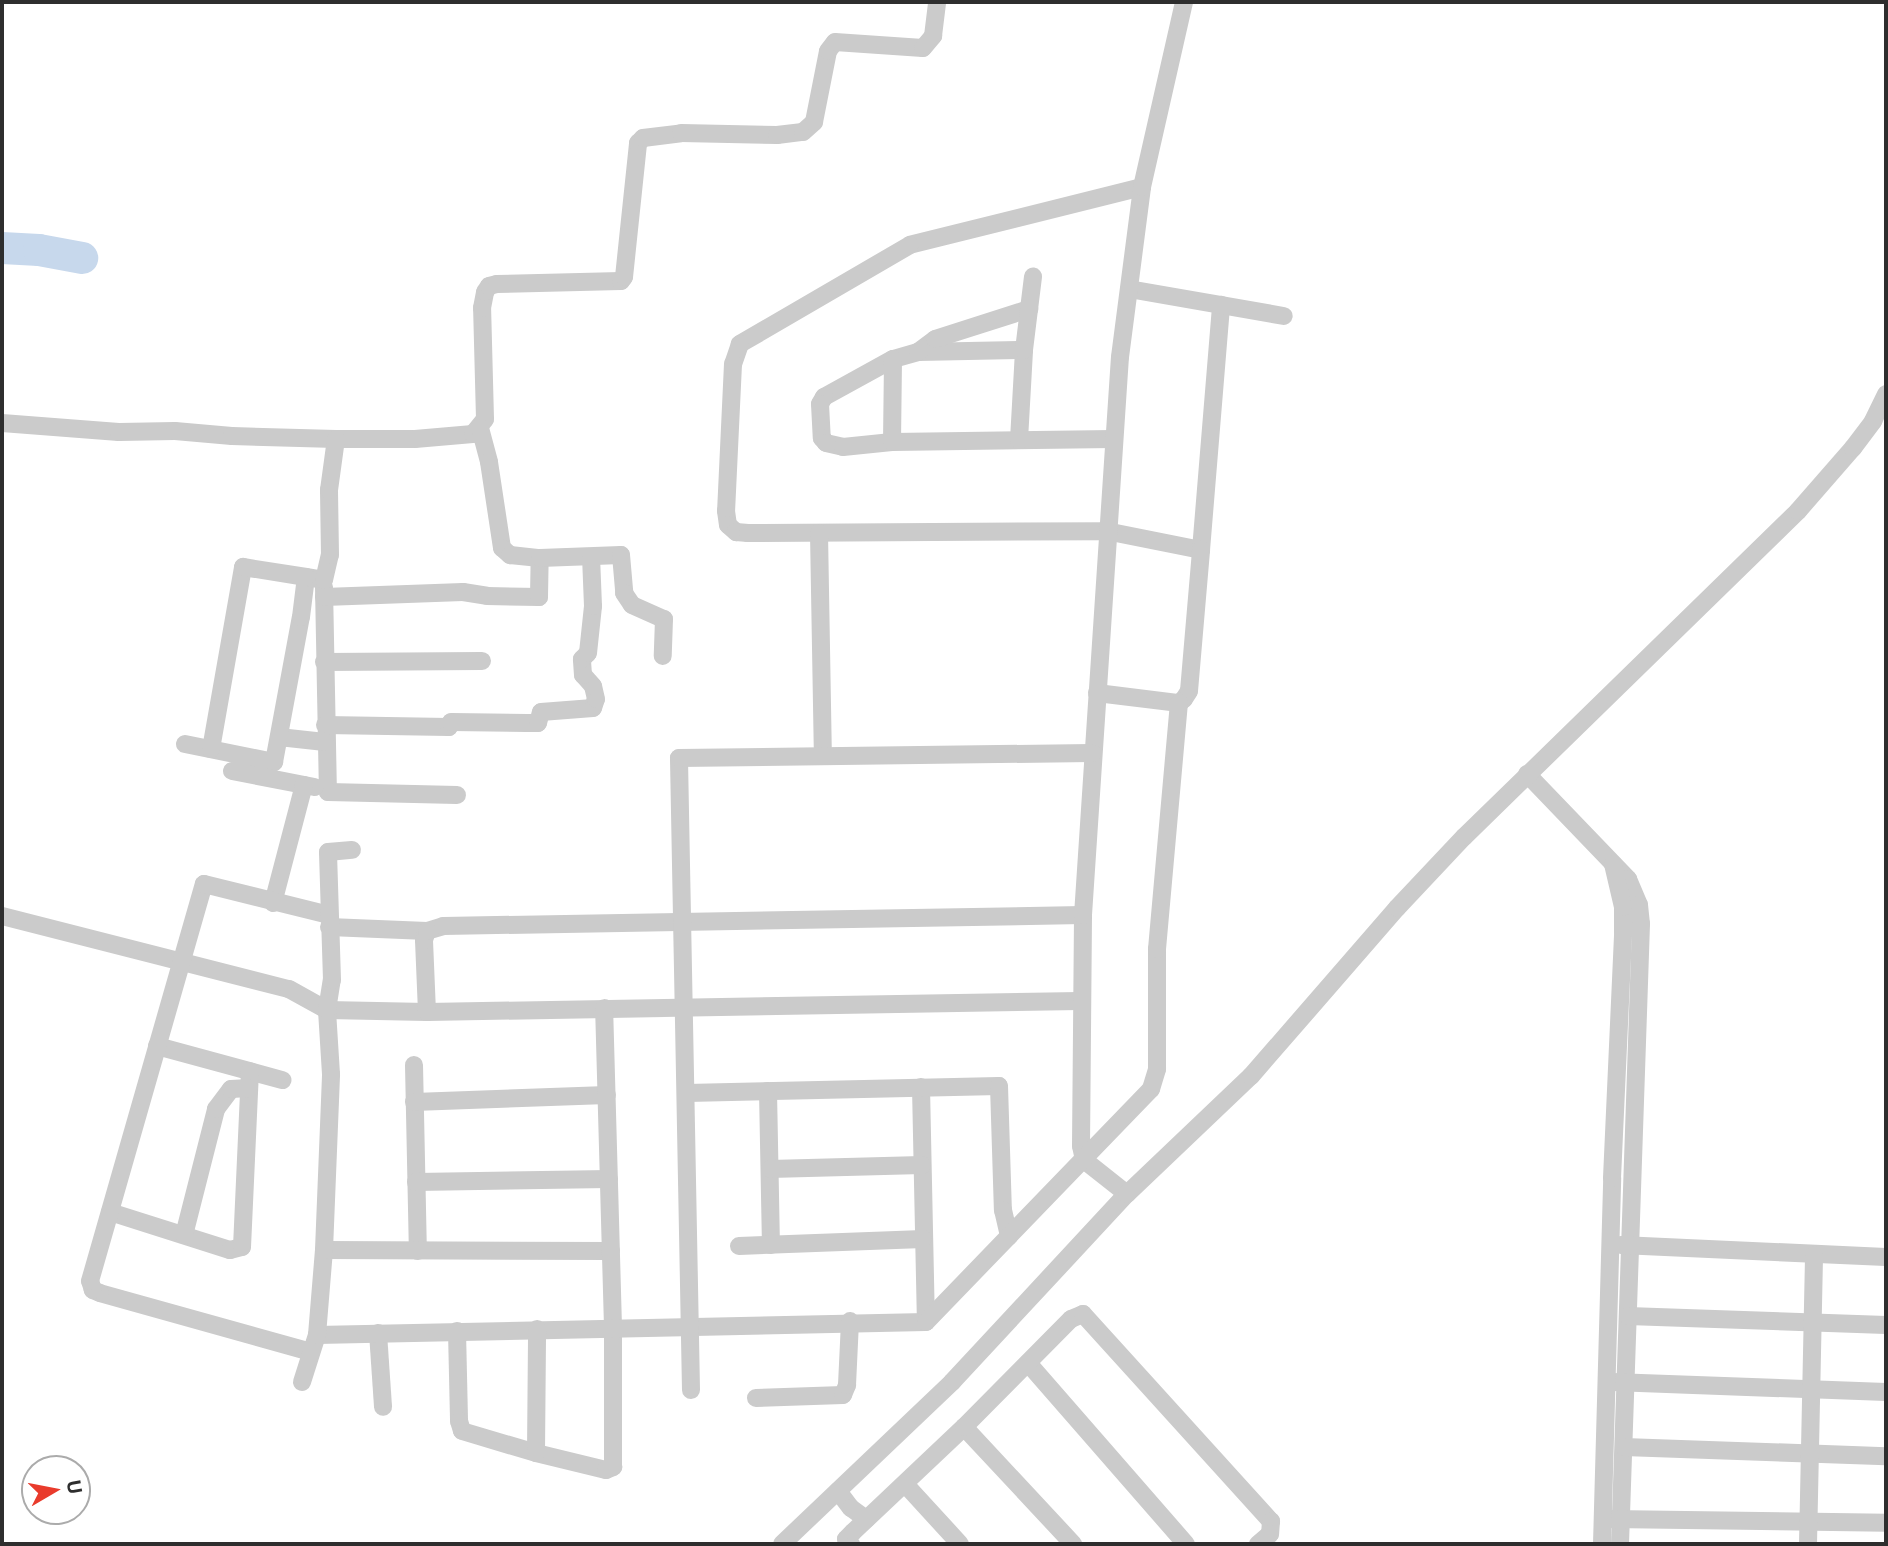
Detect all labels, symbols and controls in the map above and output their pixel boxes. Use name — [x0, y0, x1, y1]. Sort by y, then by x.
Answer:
north arrow — [21, 1455, 91, 1525]
text: U — [63, 1478, 87, 1495]

